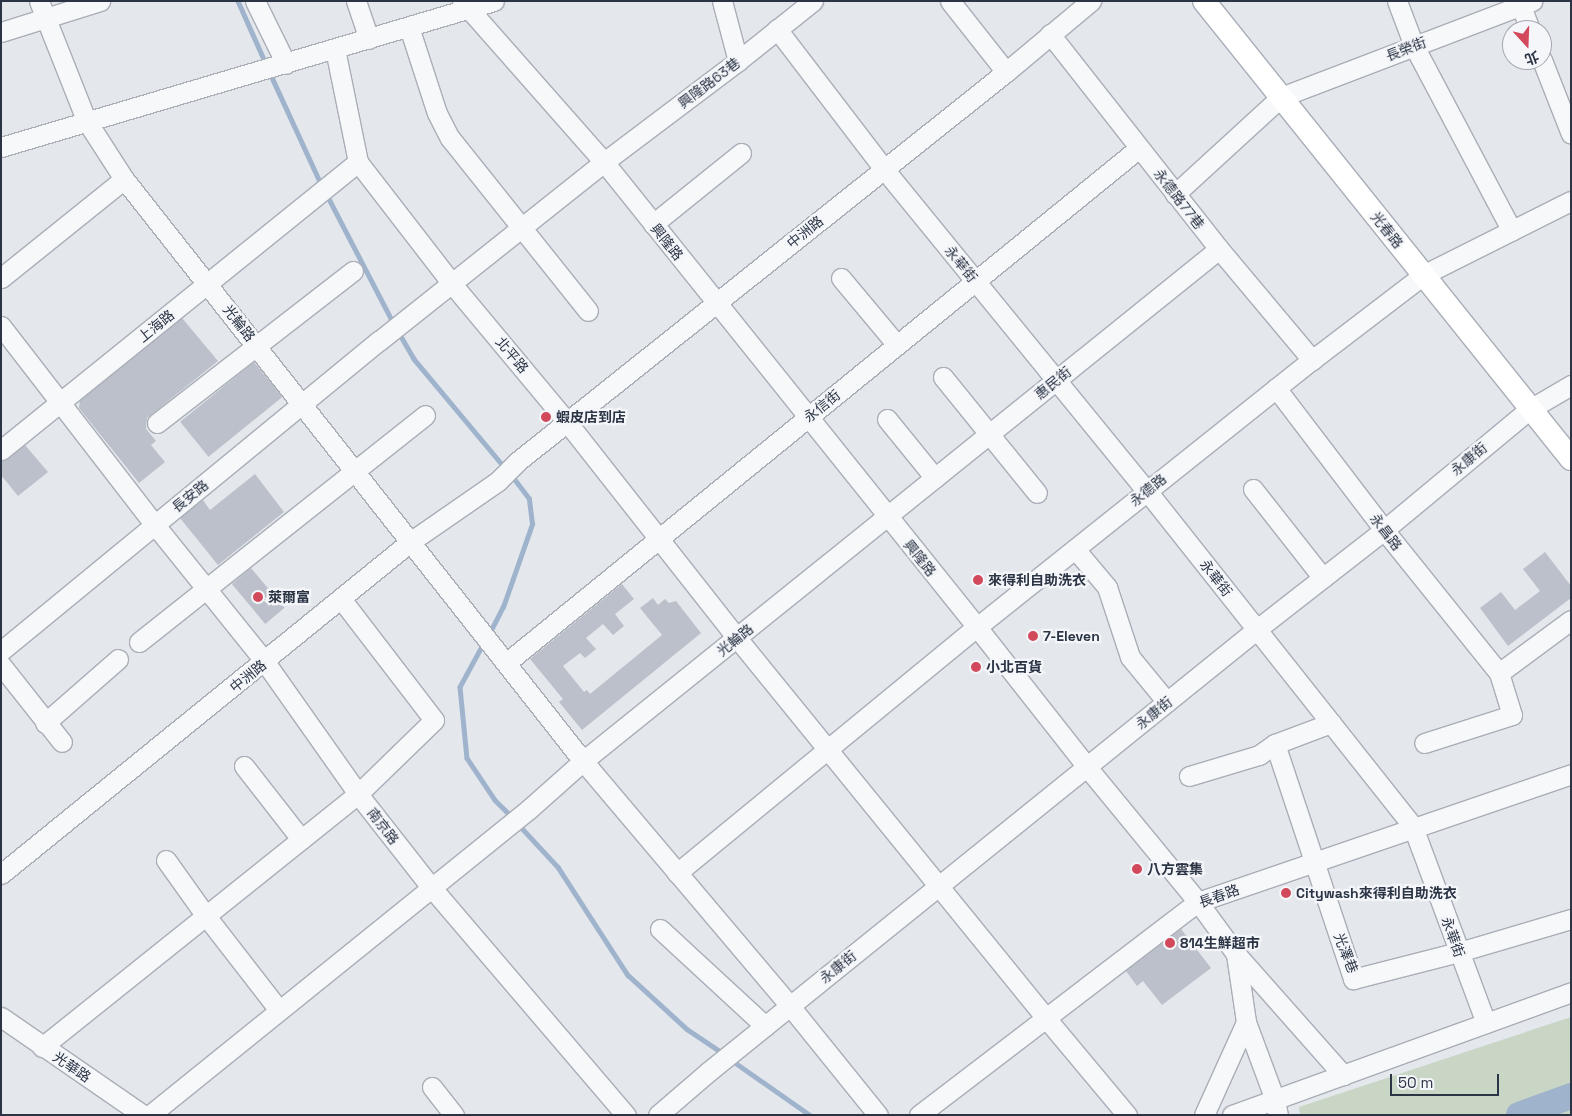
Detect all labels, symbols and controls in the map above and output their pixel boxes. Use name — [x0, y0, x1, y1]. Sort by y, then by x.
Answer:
north arrow — [1502, 20, 1552, 70]
street label: 長榮街 — [1383, 34, 1429, 64]
text: 北 — [1522, 47, 1541, 69]
street label: 興隆路63巷 — [675, 54, 743, 112]
street label: 永德路77巷 — [1150, 166, 1208, 232]
street label: 光春路 — [1367, 208, 1407, 252]
street label: 中洲路 — [783, 212, 827, 252]
street label: 興隆路 — [647, 220, 687, 264]
street label: 永華街 — [941, 242, 981, 286]
street label: 光輪路 — [219, 301, 259, 345]
street label: 上海路 — [134, 306, 178, 346]
street label: 北平路 — [492, 334, 532, 376]
street label: 惠民街 — [1031, 363, 1075, 403]
street label: 永信街 — [800, 386, 844, 426]
place label: 蝦皮店到店 — [556, 409, 626, 425]
marker: 蝦皮店到店 — [540, 411, 552, 423]
street label: 永康街 — [1448, 439, 1490, 479]
street label: 永德路 — [1126, 470, 1170, 510]
street label: 長安路 — [168, 476, 212, 516]
street label: 永昌路 — [1366, 510, 1406, 554]
street label: 興隆路 — [900, 536, 940, 580]
street label: 永華街 — [1196, 556, 1236, 600]
place label: 來得利自助洗衣 — [988, 572, 1086, 588]
marker: 來得利自助洗衣 — [972, 574, 984, 586]
place label: 萊爾富 — [268, 589, 310, 605]
marker: 萊爾富 — [252, 591, 264, 603]
street label: 光輪路 — [713, 620, 757, 660]
place label: 7-Eleven — [1043, 628, 1100, 644]
marker: 7-Eleven — [1027, 630, 1039, 642]
street label: 中洲路 — [226, 656, 270, 696]
place label: 小北百貨 — [986, 659, 1042, 675]
marker: 小北百貨 — [970, 661, 982, 673]
street label: 永康街 — [1132, 693, 1176, 733]
street label: 南京路 — [363, 804, 403, 848]
place label: 八方雲集 — [1147, 861, 1203, 877]
marker: 八方雲集 — [1131, 863, 1143, 875]
street label: 長春路 — [1196, 881, 1242, 911]
place label: Citywash來得利自助洗衣 — [1296, 885, 1457, 901]
marker: Citywash來得利自助洗衣 — [1280, 887, 1292, 899]
street label: 永華街 — [1438, 914, 1468, 960]
street label: 光澤巷 — [1331, 930, 1361, 976]
place label: 814生鮮超市 — [1180, 935, 1260, 951]
marker: 814生鮮超市 — [1164, 937, 1176, 949]
street label: 永康街 — [816, 947, 860, 987]
street label: 光華路 — [50, 1048, 94, 1086]
scale bar — [1392, 1064, 1501, 1096]
text: 50 m — [1398, 1073, 1433, 1092]

